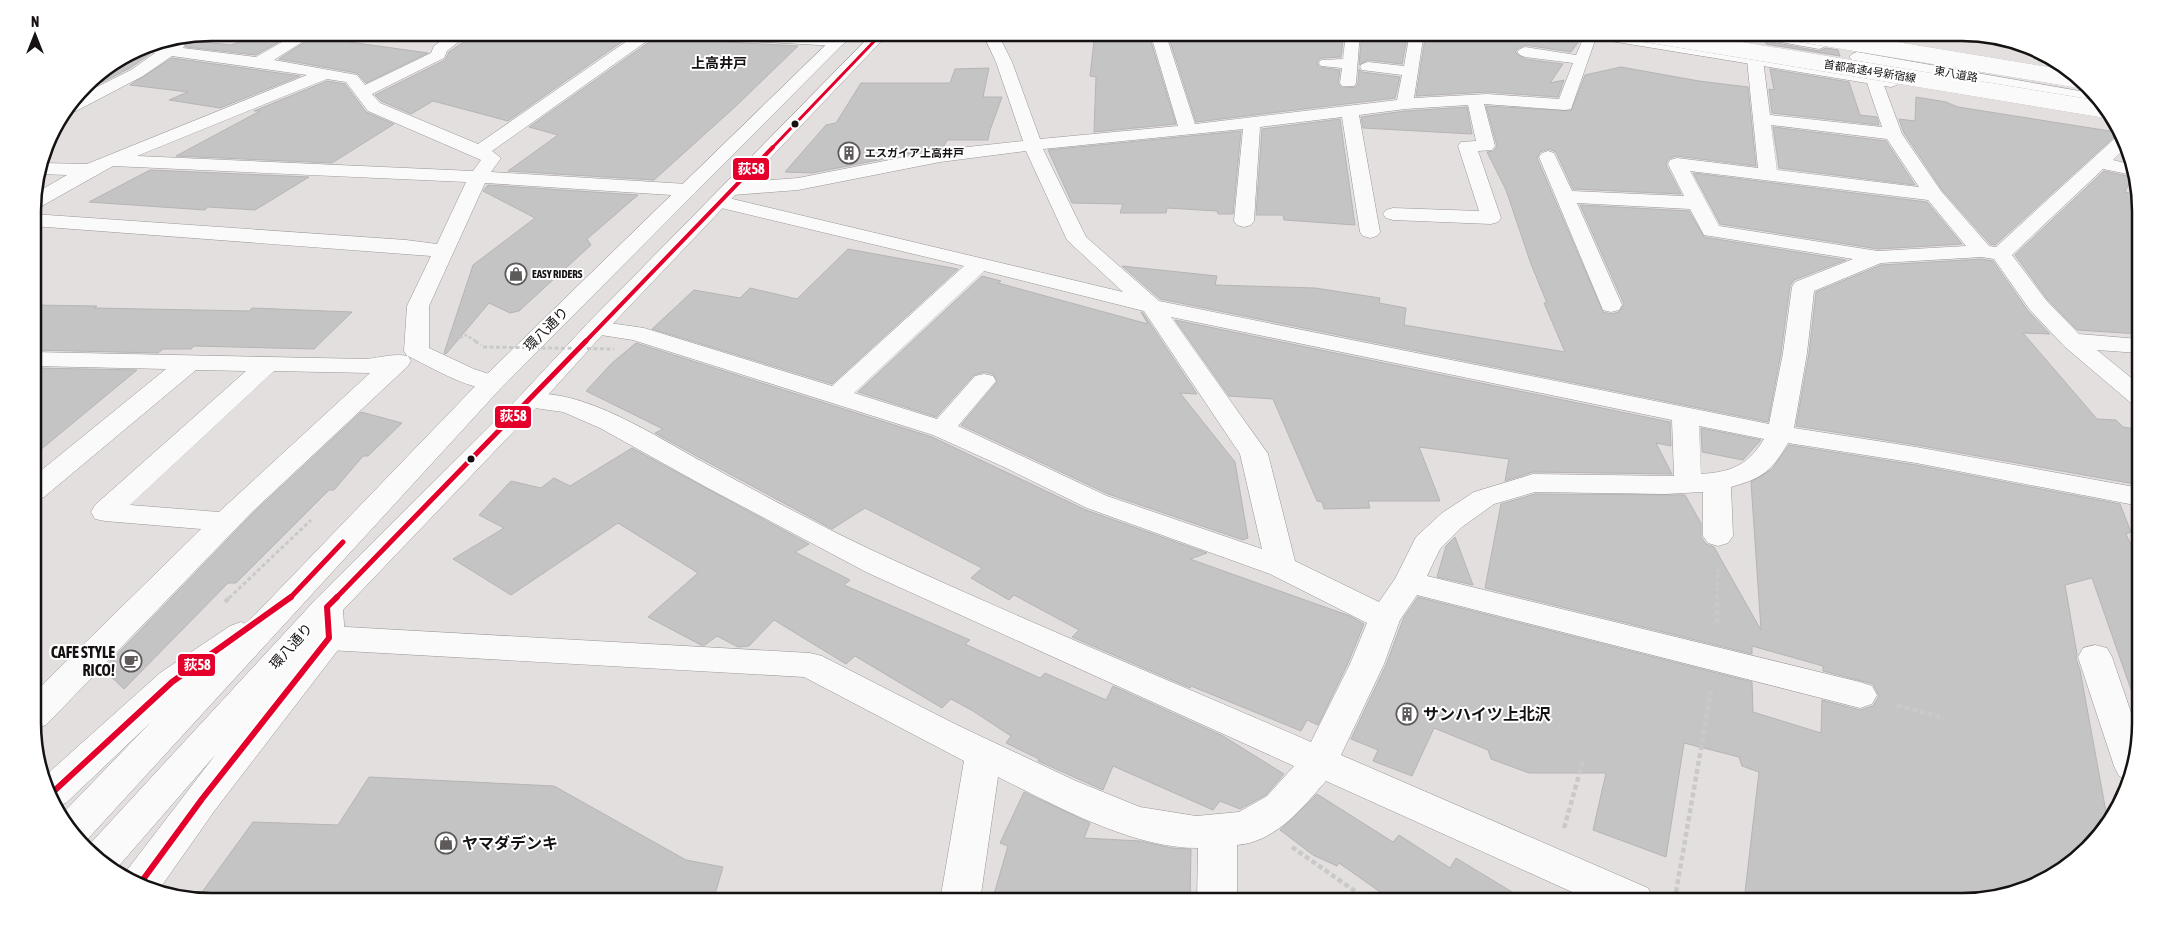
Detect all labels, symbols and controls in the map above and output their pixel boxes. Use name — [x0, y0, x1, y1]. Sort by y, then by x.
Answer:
north arrow — [10, 10, 60, 60]
text: N — [31, 14, 39, 30]
district label: 上高井戸 — [691, 55, 747, 71]
street label: 首都高速4号新宿線 — [1823, 58, 1917, 84]
street label: 東八道路 — [1933, 64, 1979, 84]
unlabelled marker — [790, 119, 800, 129]
building icon: エスガイア上高井戸 — [837, 141, 861, 165]
place label: エスガイア上高井戸 — [865, 147, 964, 159]
line badge: 荻58 — [732, 157, 770, 181]
text: 荻58 — [737, 161, 765, 177]
shop icon: EASY RIDERS — [504, 262, 528, 286]
place label: EASY RIDERS — [532, 268, 583, 280]
street label: 環八通り — [521, 304, 571, 354]
line badge: 荻58 — [494, 405, 532, 429]
text: 荻58 — [499, 408, 527, 424]
unlabelled marker — [466, 454, 476, 464]
street label: 環八通り — [266, 620, 316, 672]
place label: CAFE STYLE RICO! — [51, 643, 115, 679]
cafe icon: CAFE STYLE RICO! — [119, 649, 143, 673]
line badge: 荻58 — [177, 653, 216, 677]
text: 荻58 — [183, 657, 211, 673]
building icon: サンハイツ上北沢 — [1395, 702, 1419, 726]
place label: サンハイツ上北沢 — [1423, 705, 1551, 723]
shop icon: ヤマダデンキ — [434, 831, 458, 855]
place label: ヤマダデンキ — [462, 834, 558, 852]

